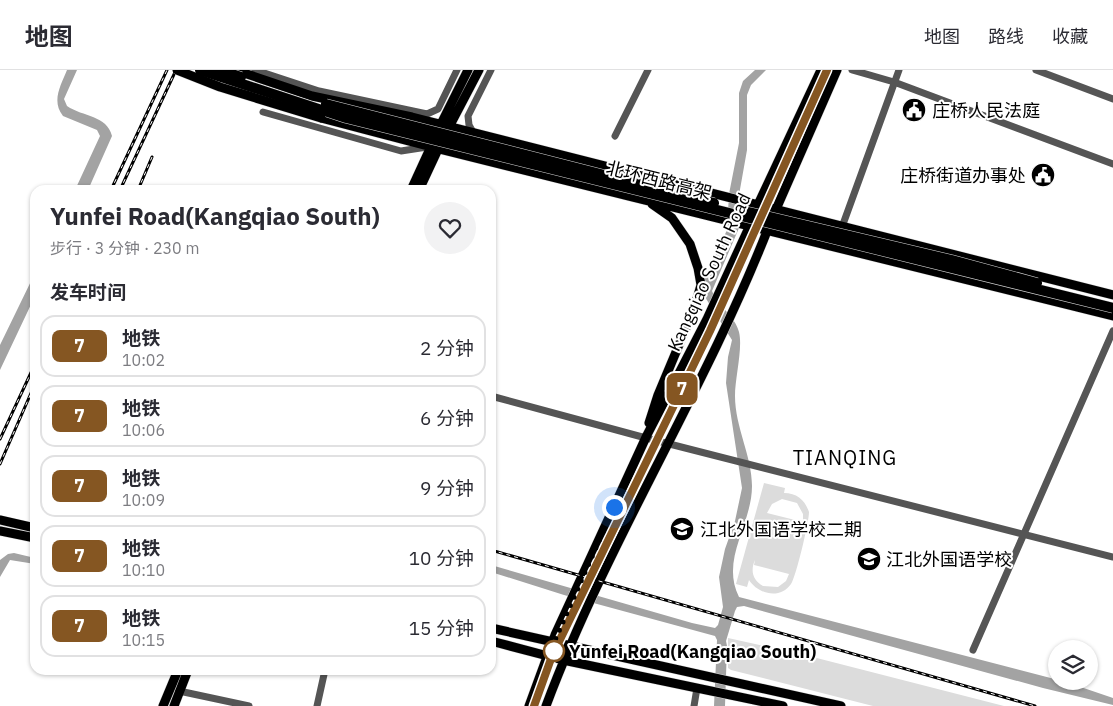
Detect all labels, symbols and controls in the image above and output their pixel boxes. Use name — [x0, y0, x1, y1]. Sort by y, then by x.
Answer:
text: 地图 — [25, 20, 73, 52]
text: 地图 — [924, 25, 960, 48]
text: 路线 — [988, 25, 1024, 48]
text: 收藏 — [1052, 25, 1088, 48]
public building icon: 庄桥人民法庭 — [901, 97, 927, 123]
place label: 庄桥人民法庭 — [932, 99, 1040, 122]
street label: 北环西路高架 — [604, 156, 714, 204]
public building icon: 庄桥街道办事处 — [1030, 162, 1056, 188]
place label: 庄桥街道办事处 — [900, 164, 1026, 187]
street label: Kangqiao South Road — [662, 189, 756, 355]
text: Yunfei Road(Kangqiao South) — [50, 200, 380, 232]
button: heart — [424, 202, 476, 254]
text: 步行 · 3 分钟 · 230 m — [50, 238, 199, 258]
text: 发车时间 — [50, 280, 126, 304]
text: 地铁 — [122, 326, 160, 350]
text: 7 — [74, 334, 85, 357]
text: 2 分钟 — [420, 336, 474, 360]
text: 10:02 — [122, 350, 165, 370]
line badge: 7 — [666, 373, 698, 405]
text: 7 — [677, 377, 687, 400]
text: 地铁 — [122, 396, 160, 420]
text: 7 — [74, 404, 85, 427]
text: 6 分钟 — [420, 406, 474, 430]
text: 10:06 — [122, 420, 165, 440]
district label: TIANQING — [793, 444, 897, 471]
text: 地铁 — [122, 466, 160, 490]
text: 7 — [74, 474, 85, 497]
text: 9 分钟 — [420, 476, 474, 500]
text: 10:09 — [122, 490, 165, 510]
your location — [602, 495, 627, 520]
school or university icon: 江北外国语学校二期 — [669, 516, 695, 542]
place label: 江北外国语学校二期 — [700, 518, 862, 541]
text: 地铁 — [122, 536, 160, 560]
text: 7 — [74, 544, 85, 567]
text: 10 分钟 — [409, 546, 474, 570]
school or university icon: 江北外国语学校 — [856, 546, 882, 572]
place label: 江北外国语学校 — [886, 548, 1012, 571]
text: 10:10 — [122, 560, 165, 580]
text: 地铁 — [122, 606, 160, 630]
text: 7 — [74, 614, 85, 637]
text: 15 分钟 — [409, 616, 474, 640]
text: 10:15 — [122, 630, 165, 650]
marker: Yunfei Road(Kangqiao South) — [543, 640, 565, 662]
place label: Yunfei Road(Kangqiao South) — [569, 640, 816, 663]
map controls — [1048, 640, 1098, 690]
button: layers — [1048, 640, 1098, 690]

